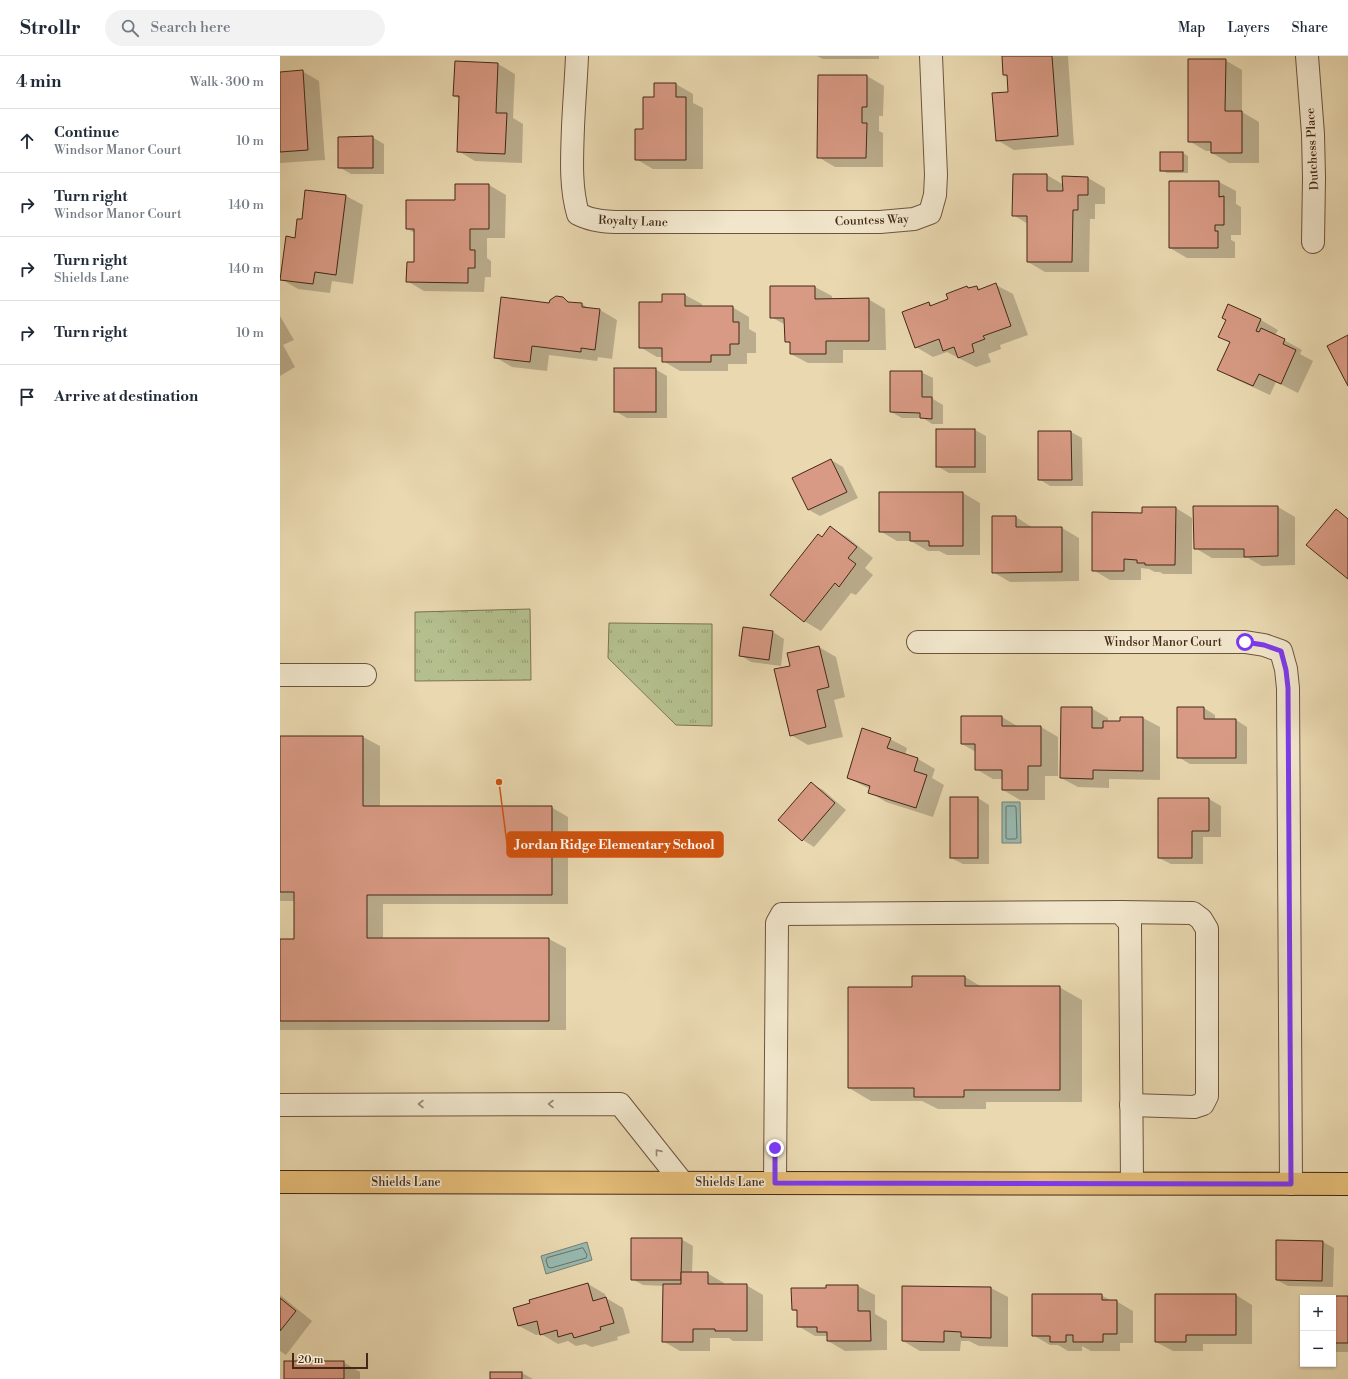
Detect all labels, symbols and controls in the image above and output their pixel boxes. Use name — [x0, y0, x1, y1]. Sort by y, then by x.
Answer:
search box — [105, 10, 385, 46]
text: Strollr — [20, 16, 81, 40]
icon: search — [119, 17, 141, 39]
text: Search here — [151, 18, 231, 37]
text: Map — [1178, 19, 1205, 37]
text: Layers — [1227, 19, 1270, 37]
text: Share — [1292, 19, 1328, 37]
text: 4 min — [16, 71, 61, 93]
text: Walk · 300 m — [190, 74, 264, 90]
street label: Dutchess Place — [1303, 107, 1322, 191]
text: Continue — [54, 123, 119, 142]
icon: ahead — [16, 130, 38, 152]
text: 10 m — [236, 133, 264, 149]
text: Windsor Manor Court — [54, 142, 182, 158]
text: Turn right — [54, 187, 128, 206]
icon: right — [16, 194, 38, 216]
text: 140 m — [228, 197, 264, 213]
text: Windsor Manor Court — [54, 206, 182, 222]
street label: Countess Way — [835, 212, 909, 229]
street label: Royalty Lane — [598, 213, 668, 230]
text: Turn right — [54, 251, 128, 270]
icon: right — [16, 258, 38, 280]
text: 140 m — [228, 261, 264, 277]
text: Shields Lane — [54, 270, 129, 286]
icon: right — [16, 322, 38, 344]
text: Turn right — [54, 323, 128, 342]
text: 10 m — [236, 325, 264, 341]
icon: arrive — [16, 386, 38, 408]
text: Arrive at destination — [54, 387, 198, 406]
route start — [1236, 633, 1254, 651]
street label: Windsor Manor Court — [1103, 635, 1223, 650]
callout: Jordan Ridge Elementary School — [507, 832, 723, 857]
text: Jordan Ridge Elementary School — [513, 837, 715, 853]
one-way arrow — [418, 1100, 424, 1108]
one-way arrow — [548, 1100, 554, 1108]
route end — [766, 1139, 784, 1157]
one-way arrow — [655, 1149, 662, 1156]
street label: Shields Lane — [371, 1175, 441, 1190]
street label: Shields Lane — [695, 1175, 765, 1190]
map controls — [1300, 1295, 1336, 1367]
button: + — [1300, 1295, 1336, 1331]
button: − — [1300, 1331, 1336, 1367]
scale bar — [292, 1351, 368, 1370]
text: 20 m — [298, 1353, 323, 1367]

